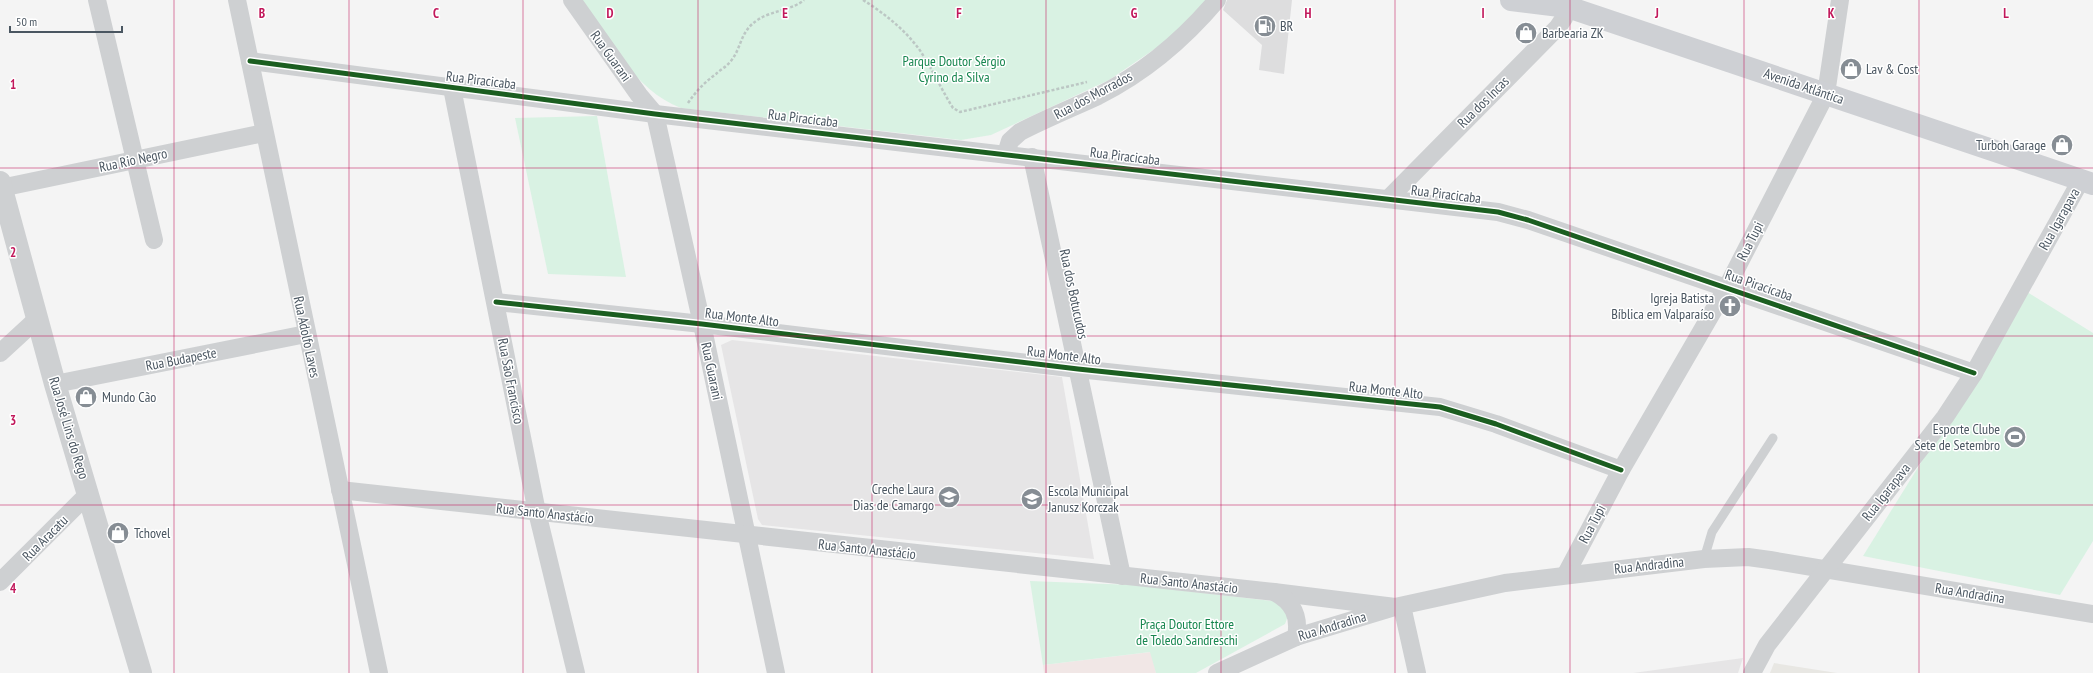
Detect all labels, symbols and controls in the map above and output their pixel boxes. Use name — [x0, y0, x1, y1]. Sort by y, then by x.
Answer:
text: B — [259, 5, 265, 22]
text: C — [433, 5, 439, 22]
text: D — [607, 5, 614, 22]
text: E — [782, 5, 788, 22]
text: F — [956, 5, 962, 22]
text: G — [1131, 5, 1138, 22]
text: H — [1305, 5, 1312, 22]
text: I — [1481, 5, 1485, 22]
text: J — [1654, 5, 1659, 22]
text: K — [1828, 5, 1835, 22]
text: L — [2003, 5, 2009, 22]
scale bar — [10, 8, 122, 34]
fuel station icon: BR — [1252, 13, 1278, 39]
text: 50 m — [16, 14, 37, 29]
place label: BR — [1280, 17, 1294, 35]
shop icon: Barbearia ZK — [1513, 20, 1539, 46]
place label: Barbearia ZK — [1542, 24, 1604, 42]
street label: Rua Guarani — [587, 27, 635, 85]
park label: Parque Doutor Sérgio Cyrino da Silva — [902, 52, 1006, 86]
shop icon: Lav & Cost — [1838, 56, 1864, 82]
place label: Lav & Cost — [1866, 60, 1918, 78]
street label: Avenida Atlântica — [1762, 64, 1846, 108]
street label: Rua Piracicaba — [445, 67, 517, 93]
street label: Rua dos Morrados — [1051, 67, 1136, 123]
street label: Rua dos Incas — [1453, 72, 1513, 132]
text: 1 — [10, 76, 16, 93]
street label: Rua Piracicaba — [767, 105, 839, 131]
shop icon: Turboh Garage — [2049, 132, 2075, 158]
place label: Turboh Garage — [1976, 136, 2046, 154]
street label: Rua Piracicaba — [1089, 143, 1161, 169]
street label: Rua Rio Negro — [97, 144, 169, 176]
street label: Rua Piracicaba — [1410, 181, 1482, 207]
street label: Rua Igarapava — [2035, 185, 2083, 253]
street label: Rua Tupi — [1733, 219, 1767, 263]
text: 2 — [10, 244, 16, 261]
street label: Rua dos Botucudos — [1056, 247, 1092, 341]
street label: Rua Piracicaba — [1723, 265, 1795, 305]
place label: Igreja Batista Bíblica em Valparaíso — [1611, 289, 1714, 323]
church icon: Igreja Batista Bíblica em Valparaíso — [1717, 293, 1743, 319]
street label: Rua Adolfo Laves — [290, 295, 324, 380]
street label: Rua Monte Alto — [704, 304, 780, 330]
street label: Rua São Francisco — [494, 337, 528, 425]
street label: Rua Guarani — [697, 340, 727, 402]
street label: Rua Monte Alto — [1026, 342, 1102, 368]
street label: Rua Budapeste — [144, 343, 218, 375]
street label: Rua José Lins do Rego — [45, 375, 93, 481]
street label: Rua Monte Alto — [1348, 377, 1424, 403]
shop icon: Mundo Cão — [73, 384, 99, 410]
place label: Mundo Cão — [102, 388, 156, 406]
text: 3 — [10, 412, 16, 429]
place label: Esporte Clube Sete de Setembro — [1915, 420, 2000, 454]
sports icon: Esporte Clube Sete de Setembro — [2002, 424, 2028, 450]
street label: Rua Igarapava — [1858, 459, 1914, 525]
place label: Creche Laura Dias de Camargo — [853, 480, 934, 514]
place label: Escola Municipal Janusz Korczak — [1047, 482, 1129, 516]
school or university icon: Creche Laura Dias de Camargo — [936, 484, 962, 510]
school or university icon: Escola Municipal Janusz Korczak — [1019, 486, 1045, 512]
street label: Rua Santo Anastácio — [495, 499, 595, 527]
street label: Rua Tupi — [1574, 502, 1610, 546]
street label: Rua Aracatu — [18, 511, 72, 565]
shop icon: Tchovel — [105, 520, 131, 546]
place label: Tchovel — [134, 524, 171, 542]
street label: Rua Santo Anastácio — [817, 535, 917, 563]
street label: Rua Andradina — [1613, 552, 1685, 578]
street label: Rua Santo Anastácio — [1139, 569, 1239, 597]
street label: Rua Andradina — [1934, 579, 2006, 607]
text: 4 — [10, 580, 17, 597]
street label: Rua Andradina — [1296, 607, 1368, 645]
park label: Praça Doutor Ettore de Toledo Sandreschi — [1136, 615, 1238, 649]

